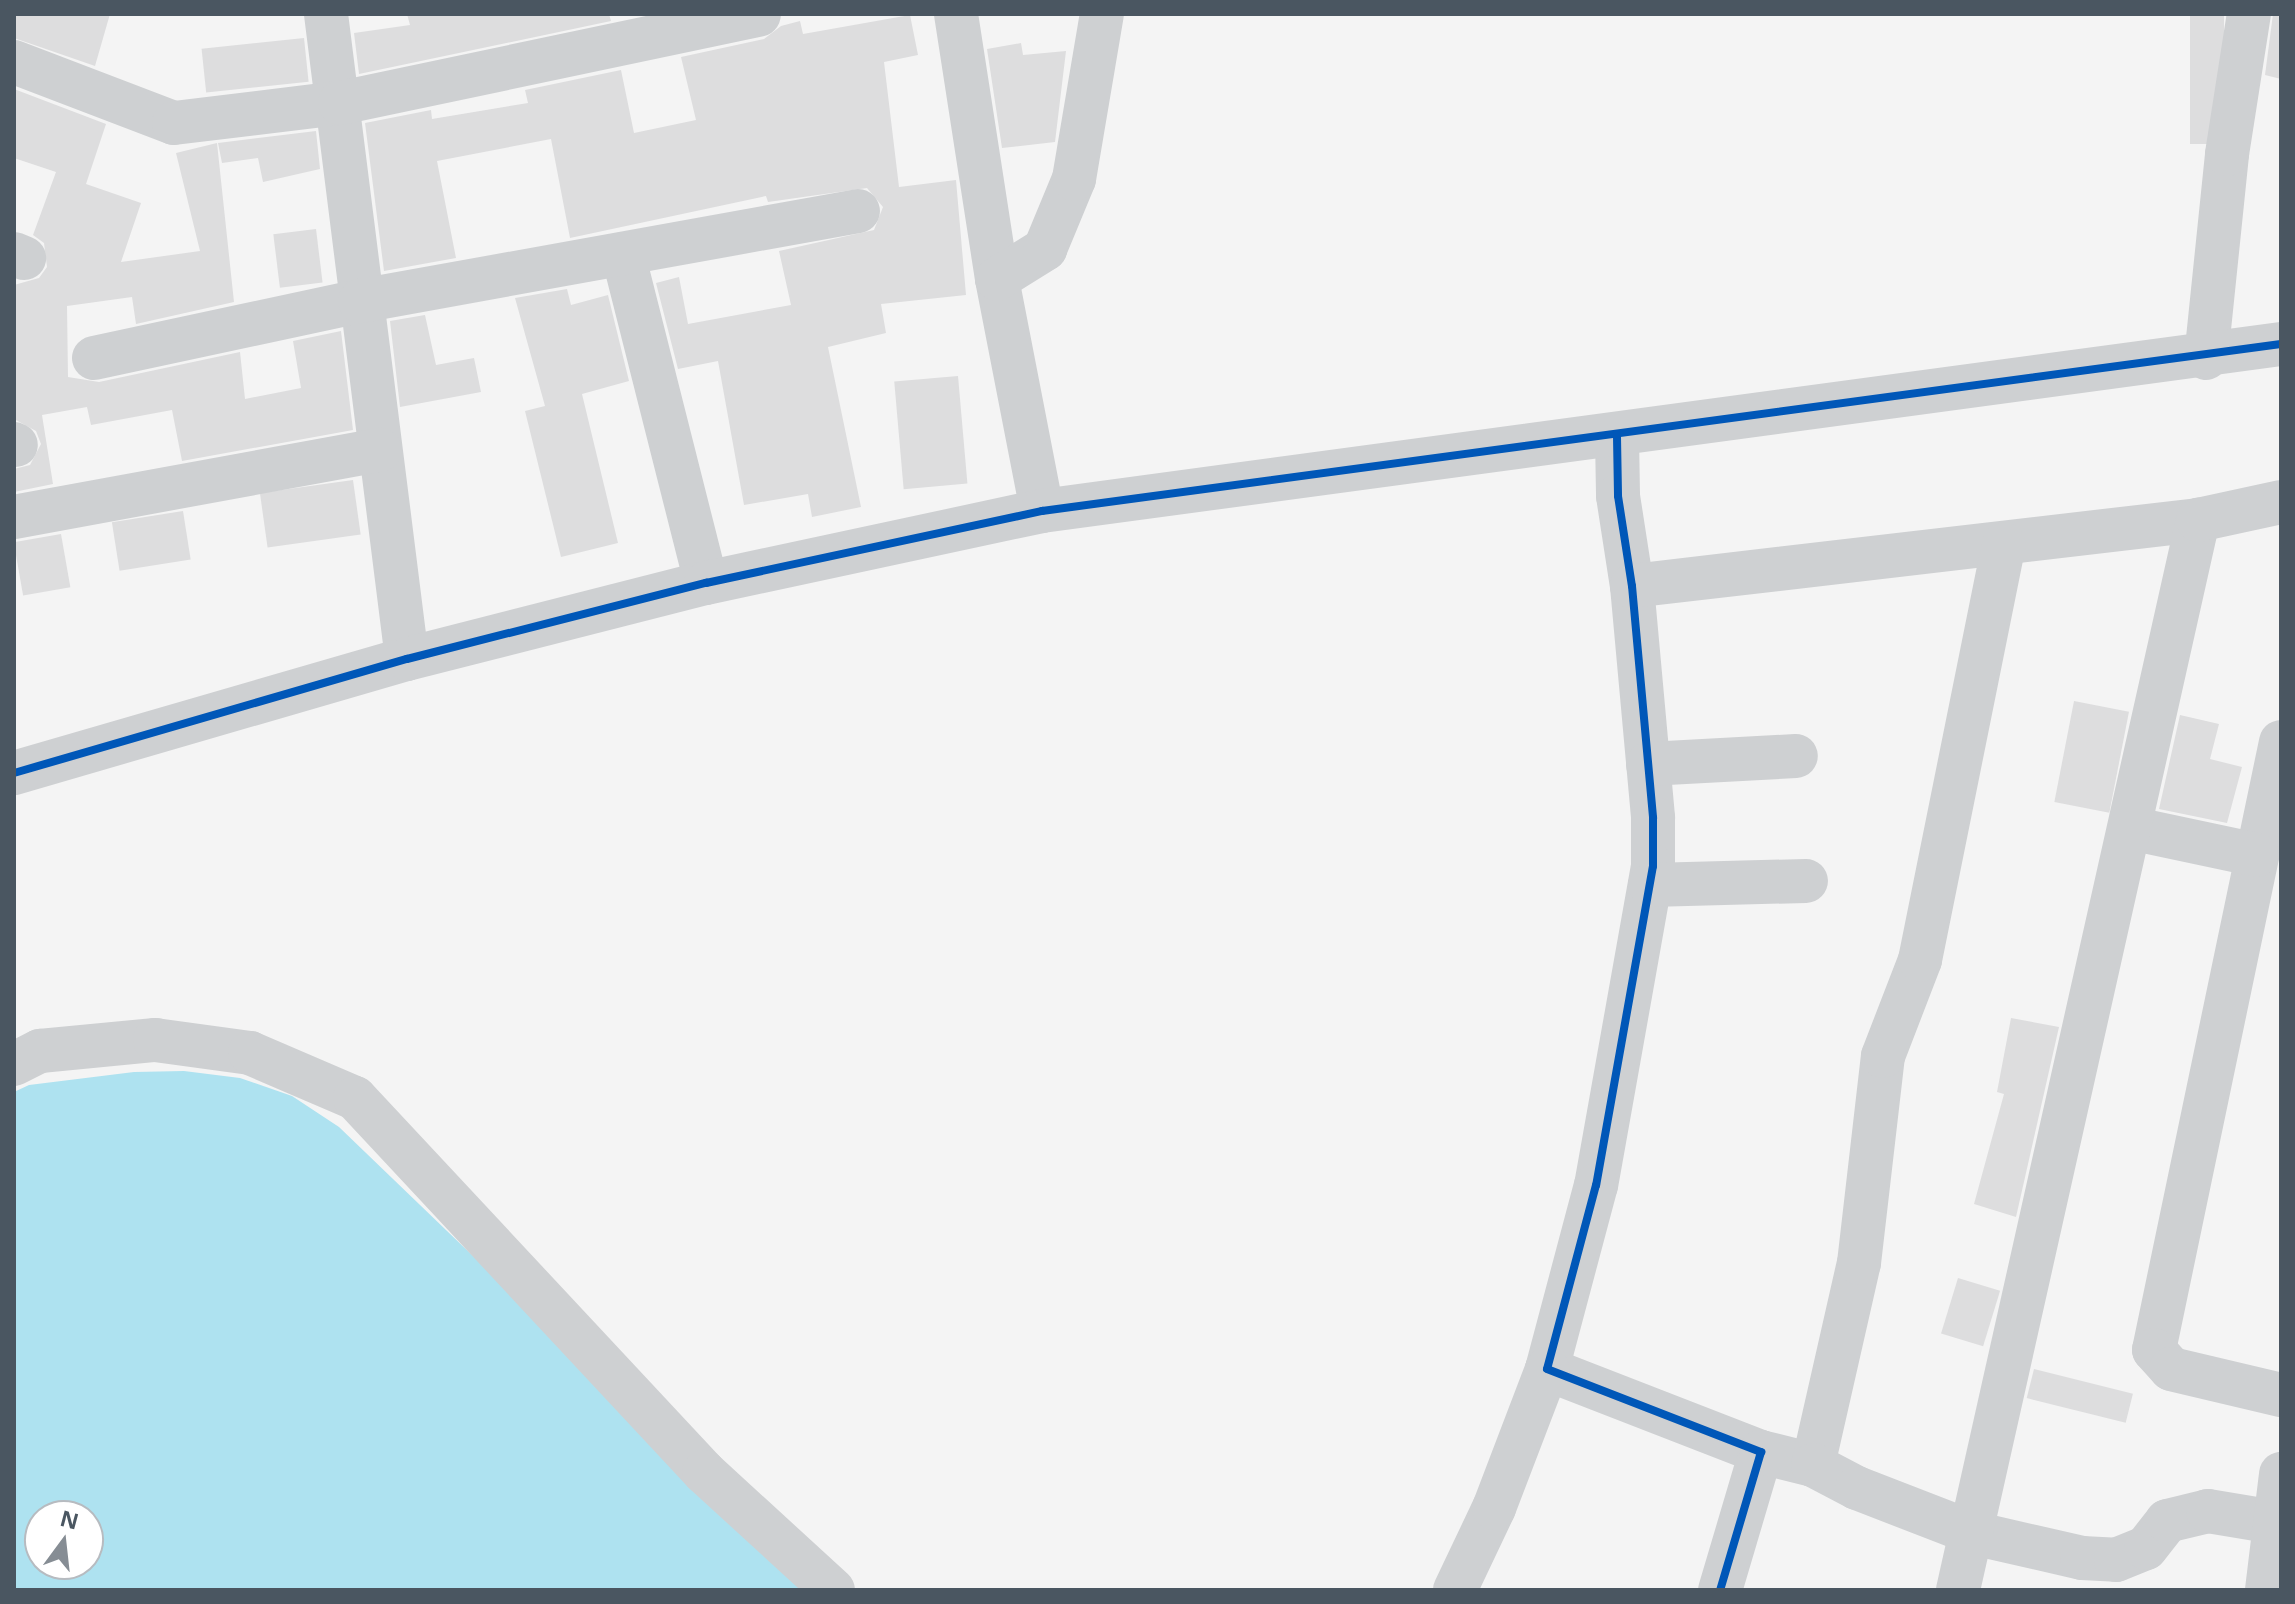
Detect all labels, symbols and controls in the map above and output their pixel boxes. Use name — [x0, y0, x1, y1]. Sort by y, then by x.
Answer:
north arrow — [24, 1500, 104, 1580]
text: N — [57, 1502, 82, 1536]

